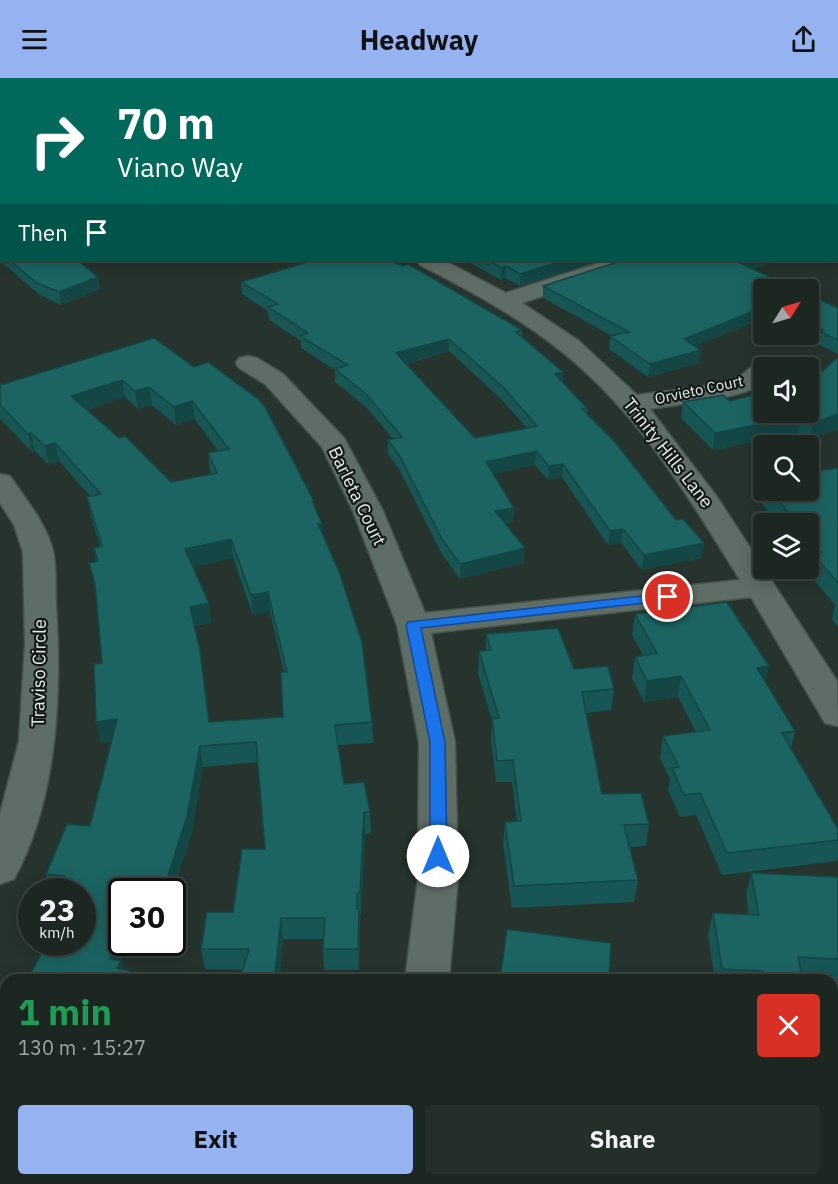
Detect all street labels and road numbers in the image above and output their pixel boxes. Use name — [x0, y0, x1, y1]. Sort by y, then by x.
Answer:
street label: Orvieto Court — [653, 371, 745, 408]
street label: Trinity Hills Lane — [618, 393, 719, 512]
street label: Barleta Court — [324, 442, 391, 549]
street label: Traviso Circle — [26, 619, 51, 727]

